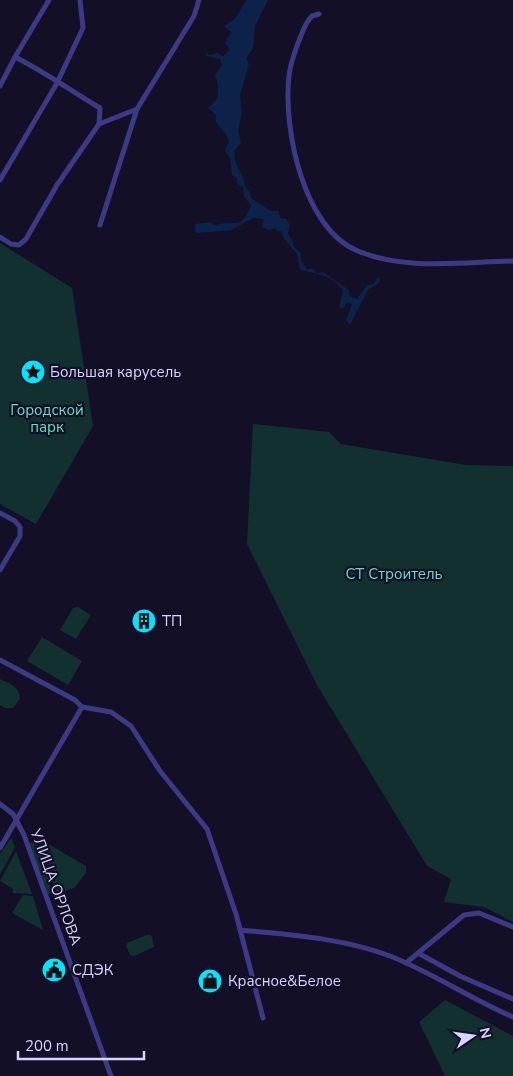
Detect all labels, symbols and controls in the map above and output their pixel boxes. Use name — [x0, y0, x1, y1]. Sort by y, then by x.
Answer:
place icon: Большая карусель — [20, 359, 46, 385]
place label: Большая карусель — [50, 362, 181, 382]
park label: Городской парк — [10, 400, 84, 437]
park label: СТ Строитель — [345, 564, 443, 584]
building icon: ТП — [131, 608, 157, 634]
place label: ТП — [162, 611, 182, 631]
street label: УЛИЦА ОРЛОВА — [25, 825, 86, 948]
public building icon: СДЭК — [41, 957, 67, 983]
place label: СДЭК — [72, 960, 114, 980]
shop icon: Красное&Белое — [197, 968, 223, 994]
place label: Красное&Белое — [228, 971, 341, 991]
north arrow — [448, 1011, 498, 1061]
text: N — [475, 1026, 496, 1040]
scale bar — [18, 1028, 144, 1060]
text: 200 m — [25, 1036, 69, 1056]

